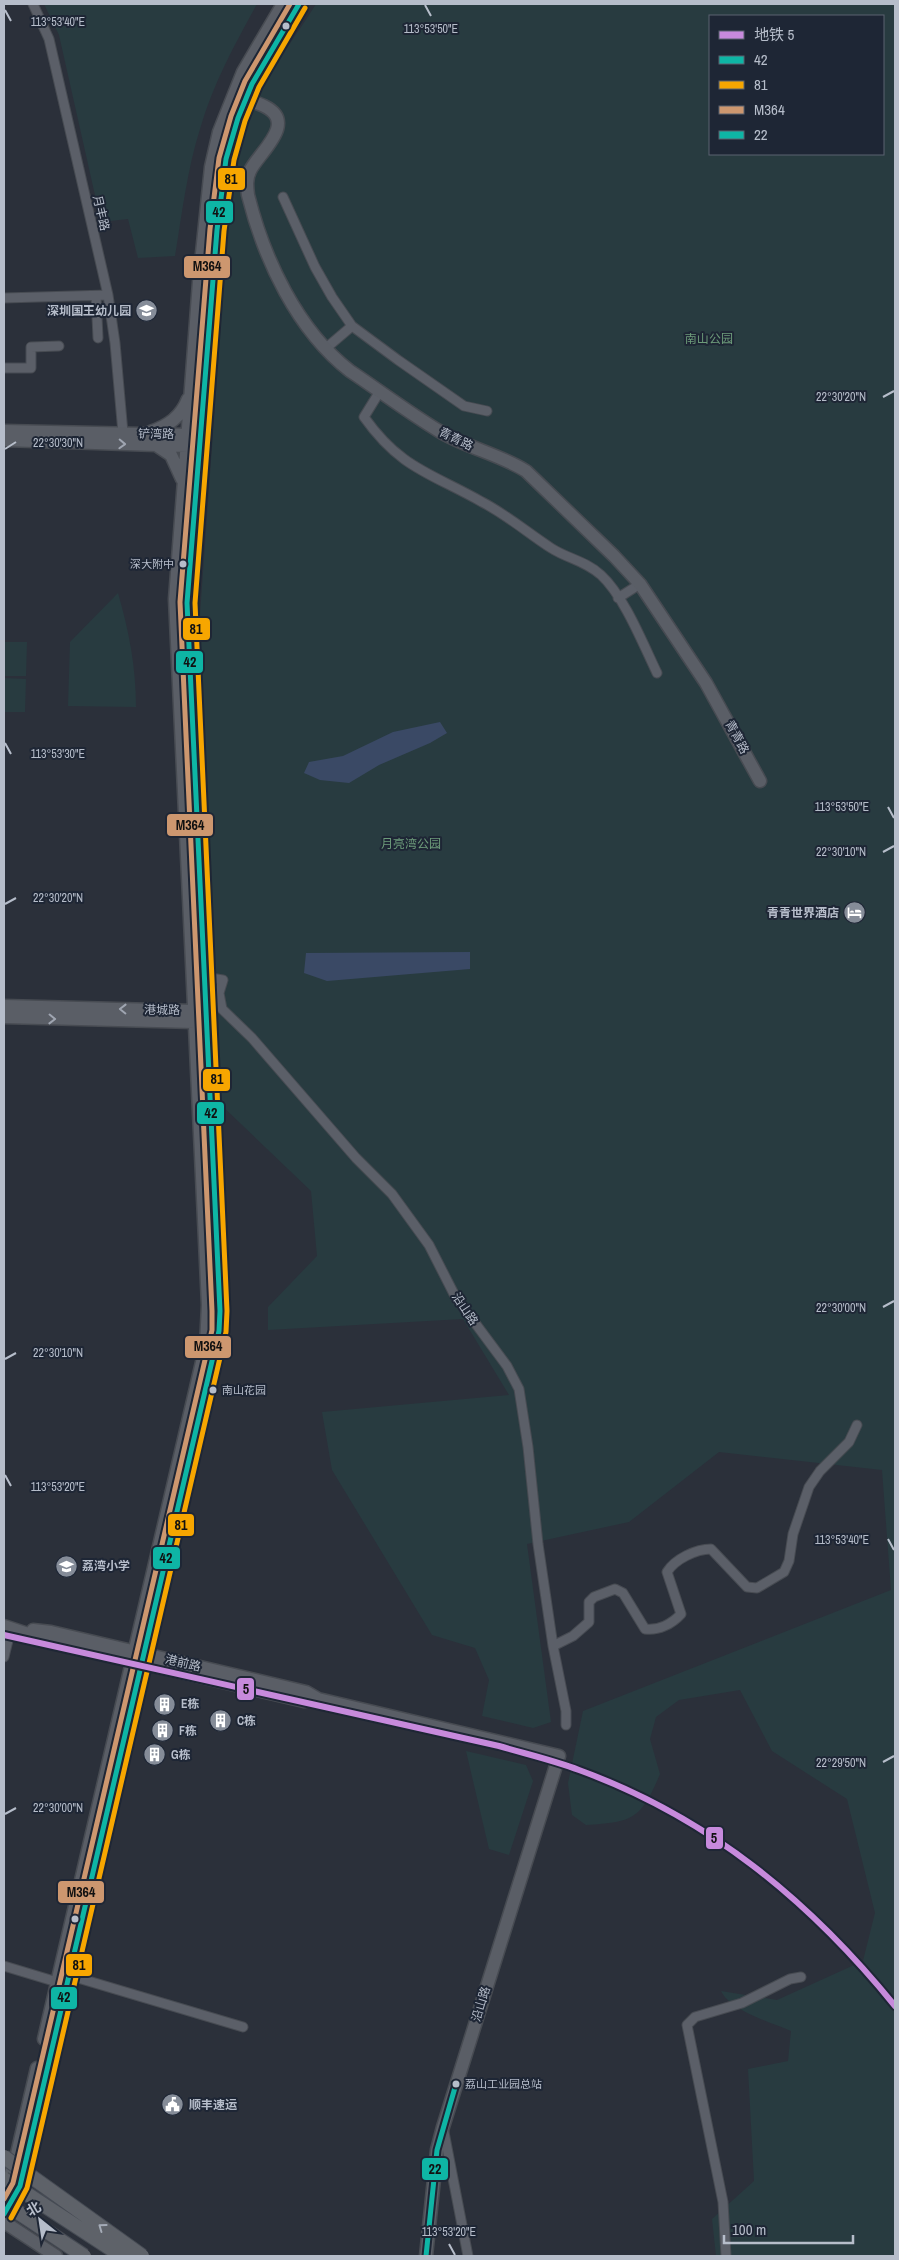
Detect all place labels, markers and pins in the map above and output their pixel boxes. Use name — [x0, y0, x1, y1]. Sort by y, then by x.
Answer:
unlabelled marker — [281, 21, 291, 31]
school or university icon: 深圳国王幼儿园 — [135, 299, 159, 323]
place label: 深圳国王幼儿园 — [47, 303, 131, 319]
place label: 深大附中 — [130, 557, 174, 571]
marker: 深大附中 — [178, 559, 188, 569]
hotel icon: 青青世界酒店 — [843, 901, 867, 925]
place label: 青青世界酒店 — [767, 905, 839, 921]
place label: 南山花园 — [222, 1383, 266, 1397]
marker: 南山花园 — [208, 1385, 218, 1395]
school or university icon: 荔湾小学 — [54, 1554, 78, 1578]
place label: 荔湾小学 — [82, 1558, 130, 1574]
building icon: E栋 — [153, 1692, 177, 1716]
place label: E栋 — [181, 1696, 200, 1712]
building icon: C栋 — [209, 1709, 233, 1733]
place label: C栋 — [237, 1713, 256, 1729]
building icon: F栋 — [151, 1719, 175, 1743]
place label: F栋 — [179, 1723, 197, 1739]
building icon: G栋 — [143, 1743, 167, 1767]
place label: G栋 — [171, 1747, 191, 1763]
unlabelled marker — [70, 1914, 80, 1924]
place label: 荔山工业园总站 — [465, 2077, 542, 2091]
marker: 荔山工业园总站 — [451, 2079, 461, 2089]
public building icon: 顺丰速运 — [161, 2093, 185, 2117]
place label: 顺丰速运 — [189, 2097, 237, 2113]

